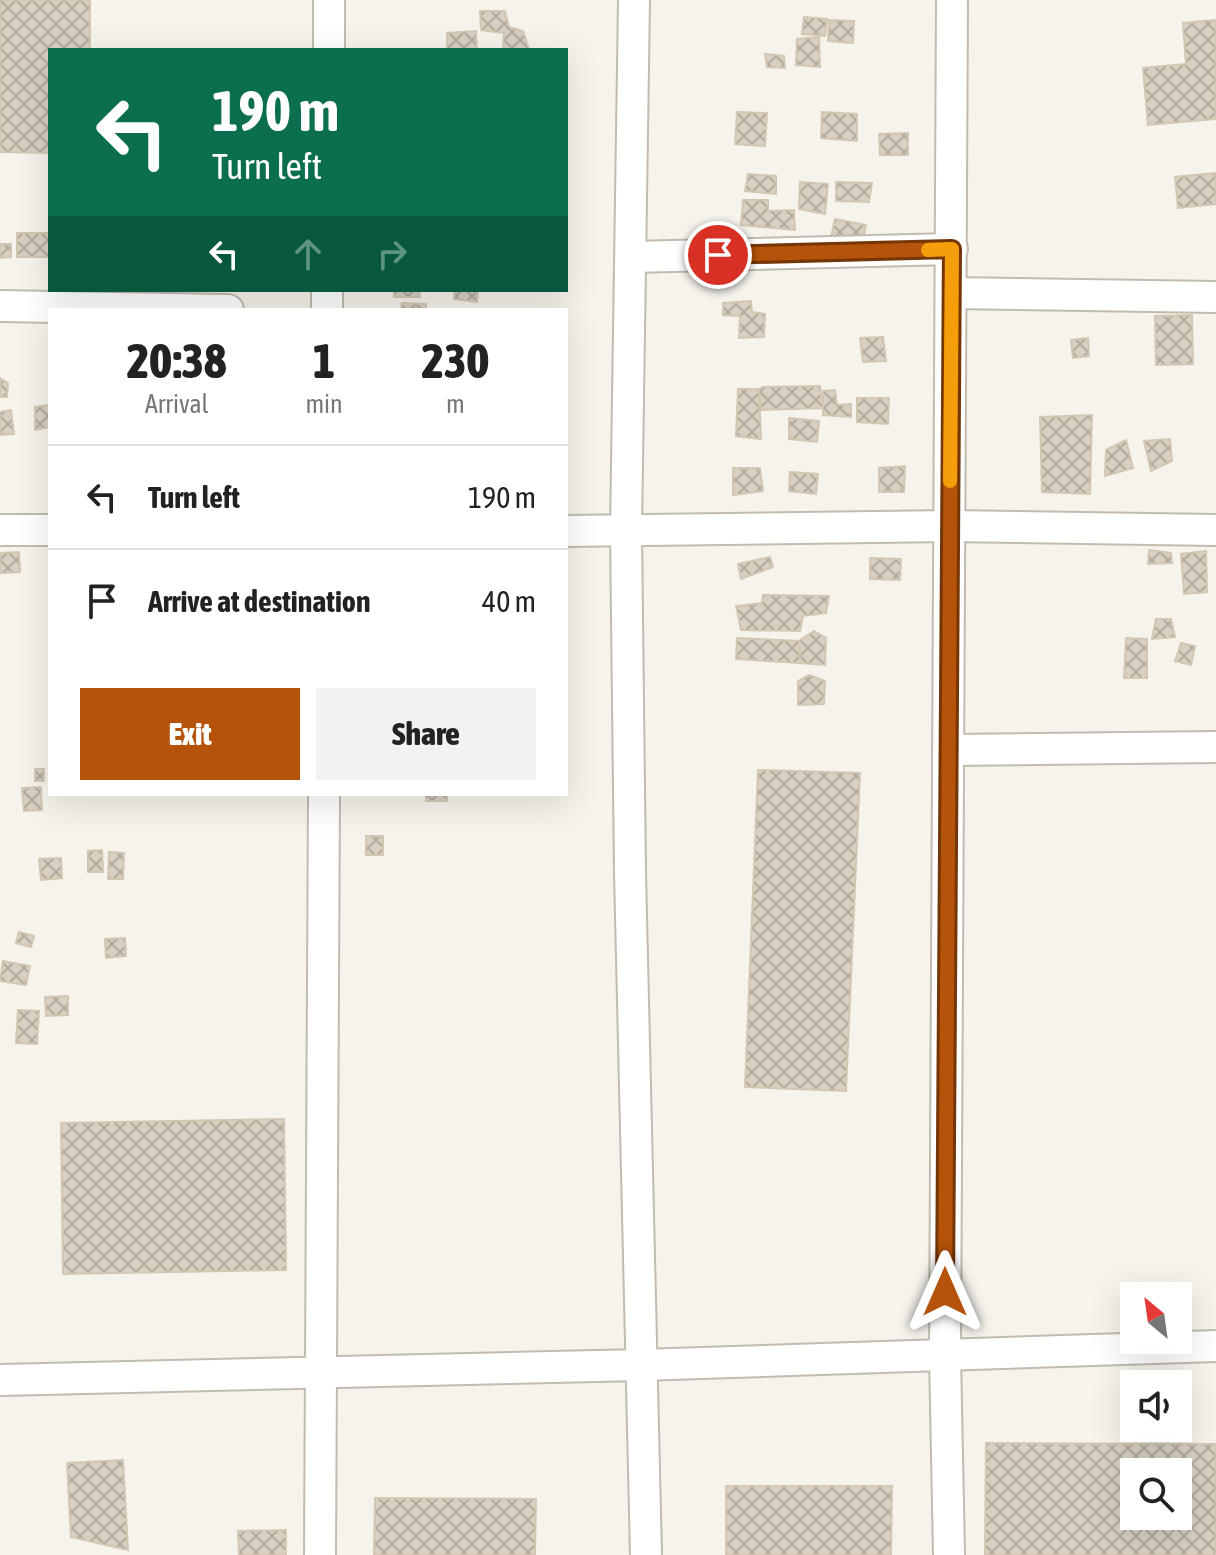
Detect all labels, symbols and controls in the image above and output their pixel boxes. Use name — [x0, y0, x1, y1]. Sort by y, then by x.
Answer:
text: 190 m — [212, 79, 339, 143]
icon: left — [80, 80, 184, 184]
text: Turn left — [212, 145, 322, 187]
pin — [684, 221, 752, 289]
icon: left — [202, 232, 246, 276]
icon: ahead — [286, 232, 330, 276]
icon: right — [370, 232, 414, 276]
icon: arrive — [696, 233, 740, 277]
text: 20:38 — [127, 333, 227, 388]
text: 1 — [313, 333, 335, 388]
text: 230 — [422, 333, 489, 388]
text: Arrival — [145, 389, 208, 419]
text: min — [305, 389, 343, 419]
text: m — [446, 389, 465, 419]
icon: left — [80, 475, 124, 519]
text: Turn left — [148, 480, 240, 514]
text: 190 m — [468, 480, 536, 514]
icon: arrive — [80, 579, 124, 623]
text: Arrive at destination — [148, 584, 370, 618]
text: 40 m — [482, 584, 536, 618]
button: Exit — [80, 688, 300, 780]
button: Share — [316, 688, 536, 780]
position arrow — [903, 1250, 987, 1334]
north arrow — [1120, 1282, 1192, 1354]
map controls — [1120, 1282, 1192, 1530]
button: sound — [1120, 1370, 1192, 1442]
button: search — [1120, 1458, 1192, 1530]

